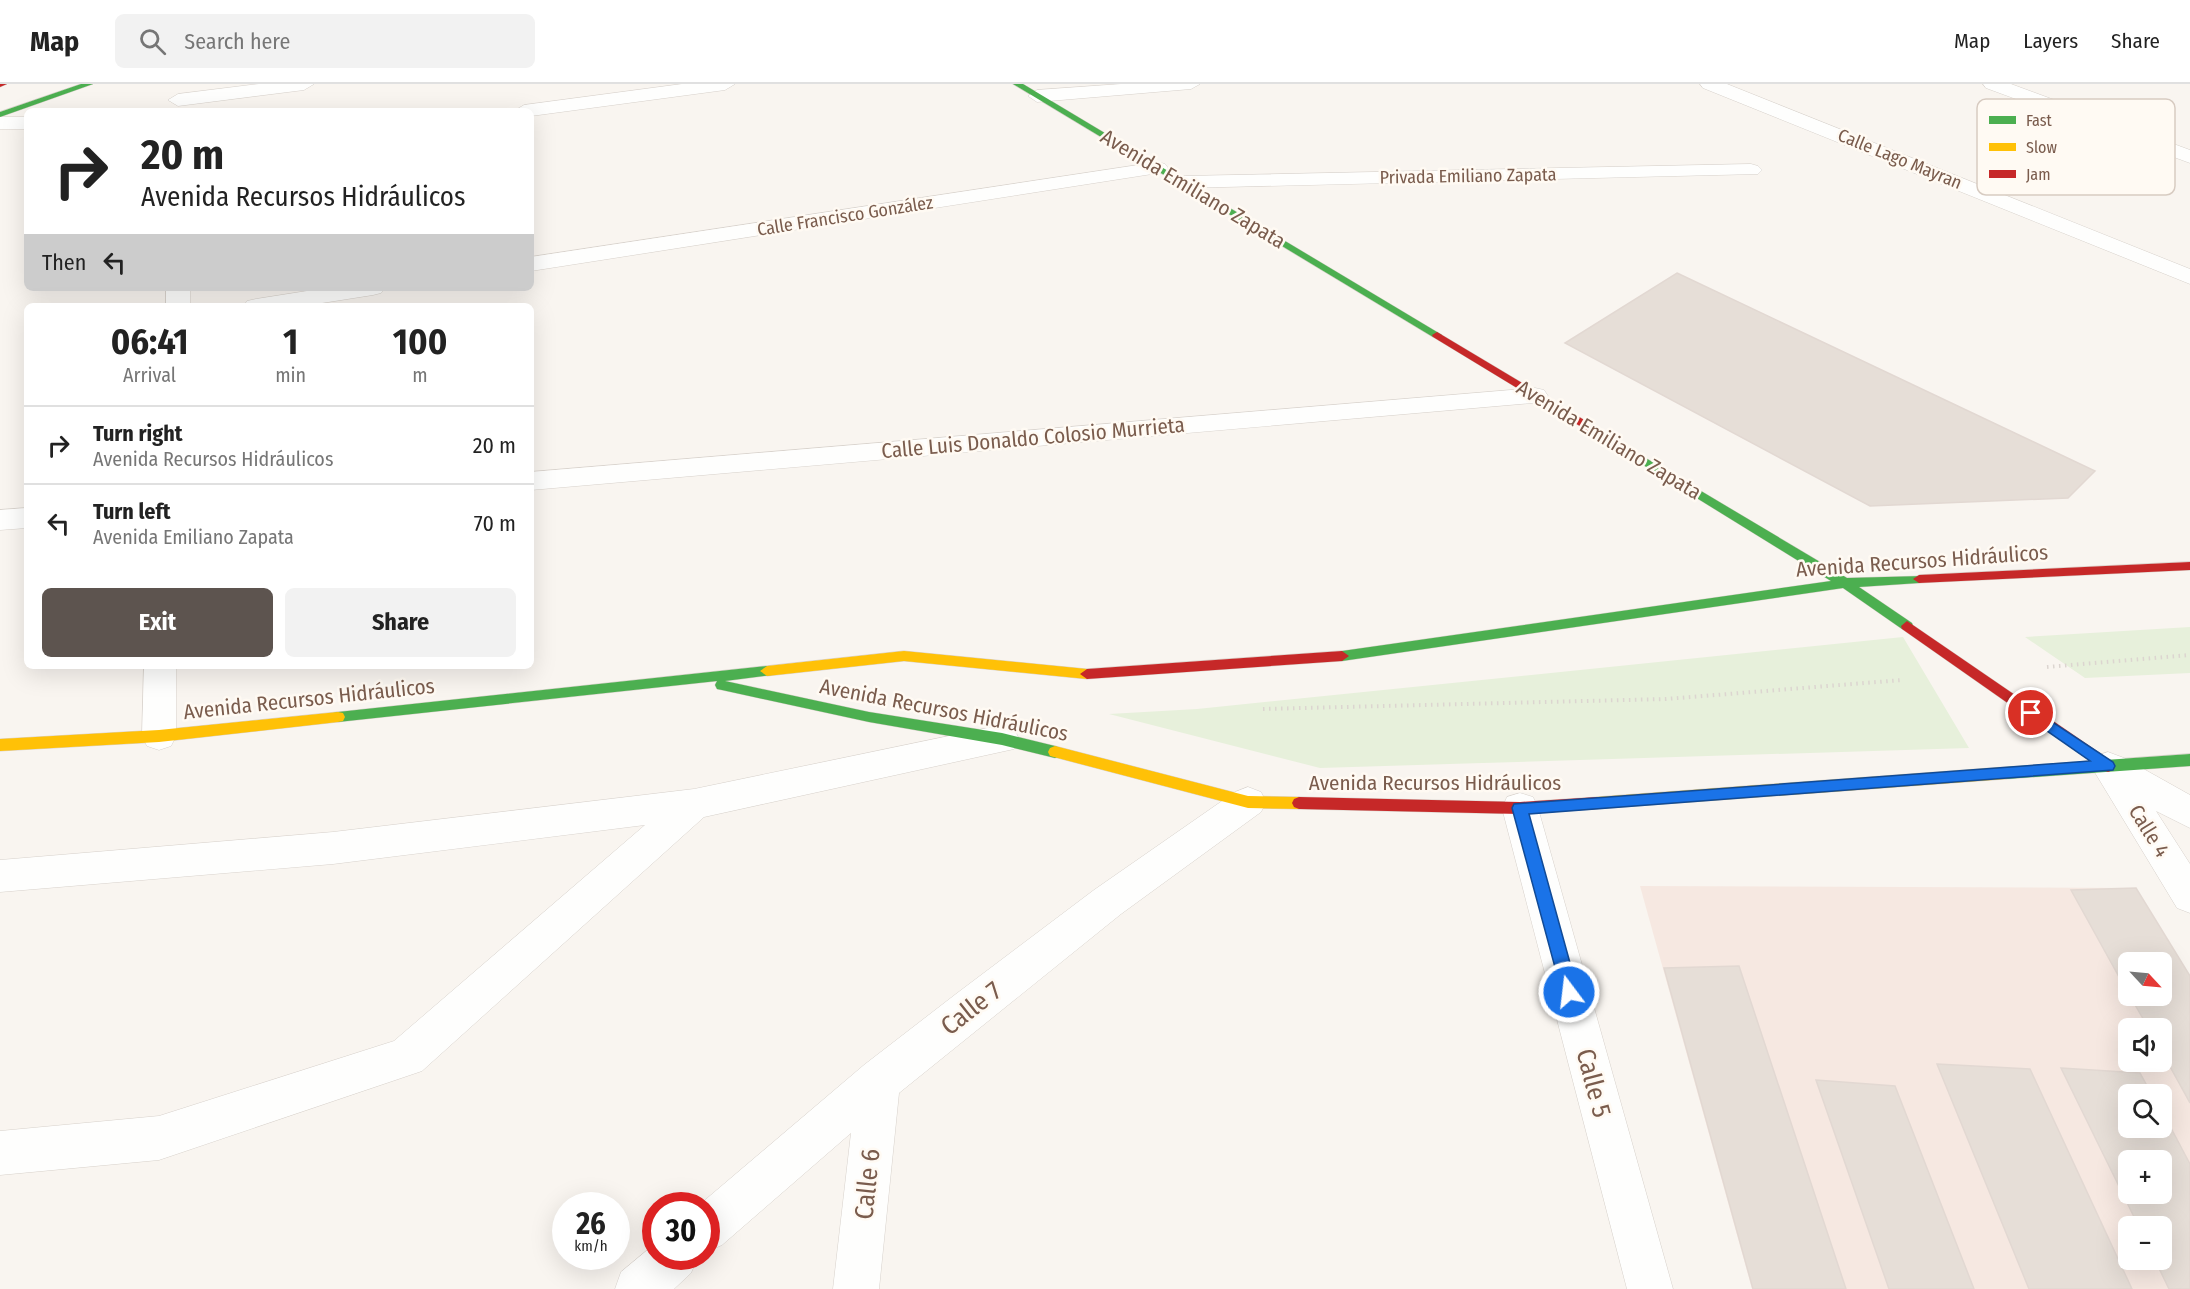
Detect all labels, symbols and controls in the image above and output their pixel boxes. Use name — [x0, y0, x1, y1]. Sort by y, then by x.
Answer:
search box — [115, 14, 535, 68]
text: Map — [30, 25, 79, 58]
icon: search — [136, 25, 169, 58]
text: Search here — [184, 28, 290, 55]
text: Map — [1954, 28, 1990, 54]
text: Layers — [2023, 28, 2078, 54]
text: Share — [2111, 28, 2160, 54]
legend — [1977, 99, 2175, 195]
text: Fast — [2026, 111, 2053, 130]
street label: Avenida Emiliano Zapata — [1096, 124, 1290, 254]
street label: Calle Lago Mayran — [1835, 124, 1965, 194]
text: 20 m — [141, 130, 224, 180]
icon: right — [42, 132, 120, 210]
text: Slow — [2026, 138, 2057, 157]
street label: Privada Emiliano Zapata — [1379, 163, 1557, 189]
text: Jam — [2026, 165, 2051, 184]
text: Avenida Recursos Hidráulicos — [141, 181, 466, 213]
street label: Calle Francisco González — [755, 191, 935, 241]
icon: left — [98, 246, 131, 279]
text: Then — [42, 249, 86, 276]
text: 06:41 — [111, 320, 189, 364]
text: 1 — [283, 320, 298, 364]
text: 100 — [393, 320, 447, 364]
text: Arrival — [123, 363, 176, 387]
text: min — [275, 363, 306, 387]
text: m — [412, 363, 428, 387]
street label: Avenida Emiliano Zapata — [1512, 375, 1706, 505]
street label: Calle Luis Donaldo Colosio Murrieta — [880, 412, 1186, 464]
text: Turn right — [93, 420, 182, 447]
icon: right — [42, 429, 75, 462]
text: 20 m — [473, 432, 516, 459]
text: Avenida Recursos Hidráulicos — [93, 447, 333, 471]
text: Turn left — [93, 498, 171, 525]
icon: left — [42, 507, 75, 540]
text: 70 m — [474, 510, 516, 537]
text: Avenida Emiliano Zapata — [93, 525, 294, 549]
street label: Avenida Recursos Hidráulicos — [1795, 539, 2049, 583]
button: Exit — [42, 588, 273, 657]
button: Share — [285, 588, 516, 657]
street label: Avenida Recursos Hidráulicos — [182, 673, 436, 725]
street label: Avenida Recursos Hidráulicos — [818, 673, 1070, 747]
pin — [2005, 687, 2056, 738]
icon: arrive — [2014, 696, 2047, 729]
street label: Avenida Recursos Hidráulicos — [1309, 770, 1561, 796]
street label: Calle 4 — [2123, 800, 2175, 862]
north arrow — [2118, 952, 2172, 1006]
map controls — [2118, 952, 2172, 1270]
position arrow — [1537, 960, 1601, 1024]
street label: Calle 7 — [935, 975, 1008, 1042]
button: sound — [2118, 1018, 2172, 1072]
street label: Calle 5 — [1569, 1045, 1618, 1121]
button: search — [2118, 1084, 2172, 1138]
street label: Calle 6 — [848, 1147, 887, 1221]
button: + — [2118, 1150, 2172, 1204]
speed limit sign: 30 — [642, 1192, 720, 1270]
text: 26 — [576, 1206, 606, 1242]
button: − — [2118, 1216, 2172, 1270]
text: km/h — [574, 1237, 608, 1255]

